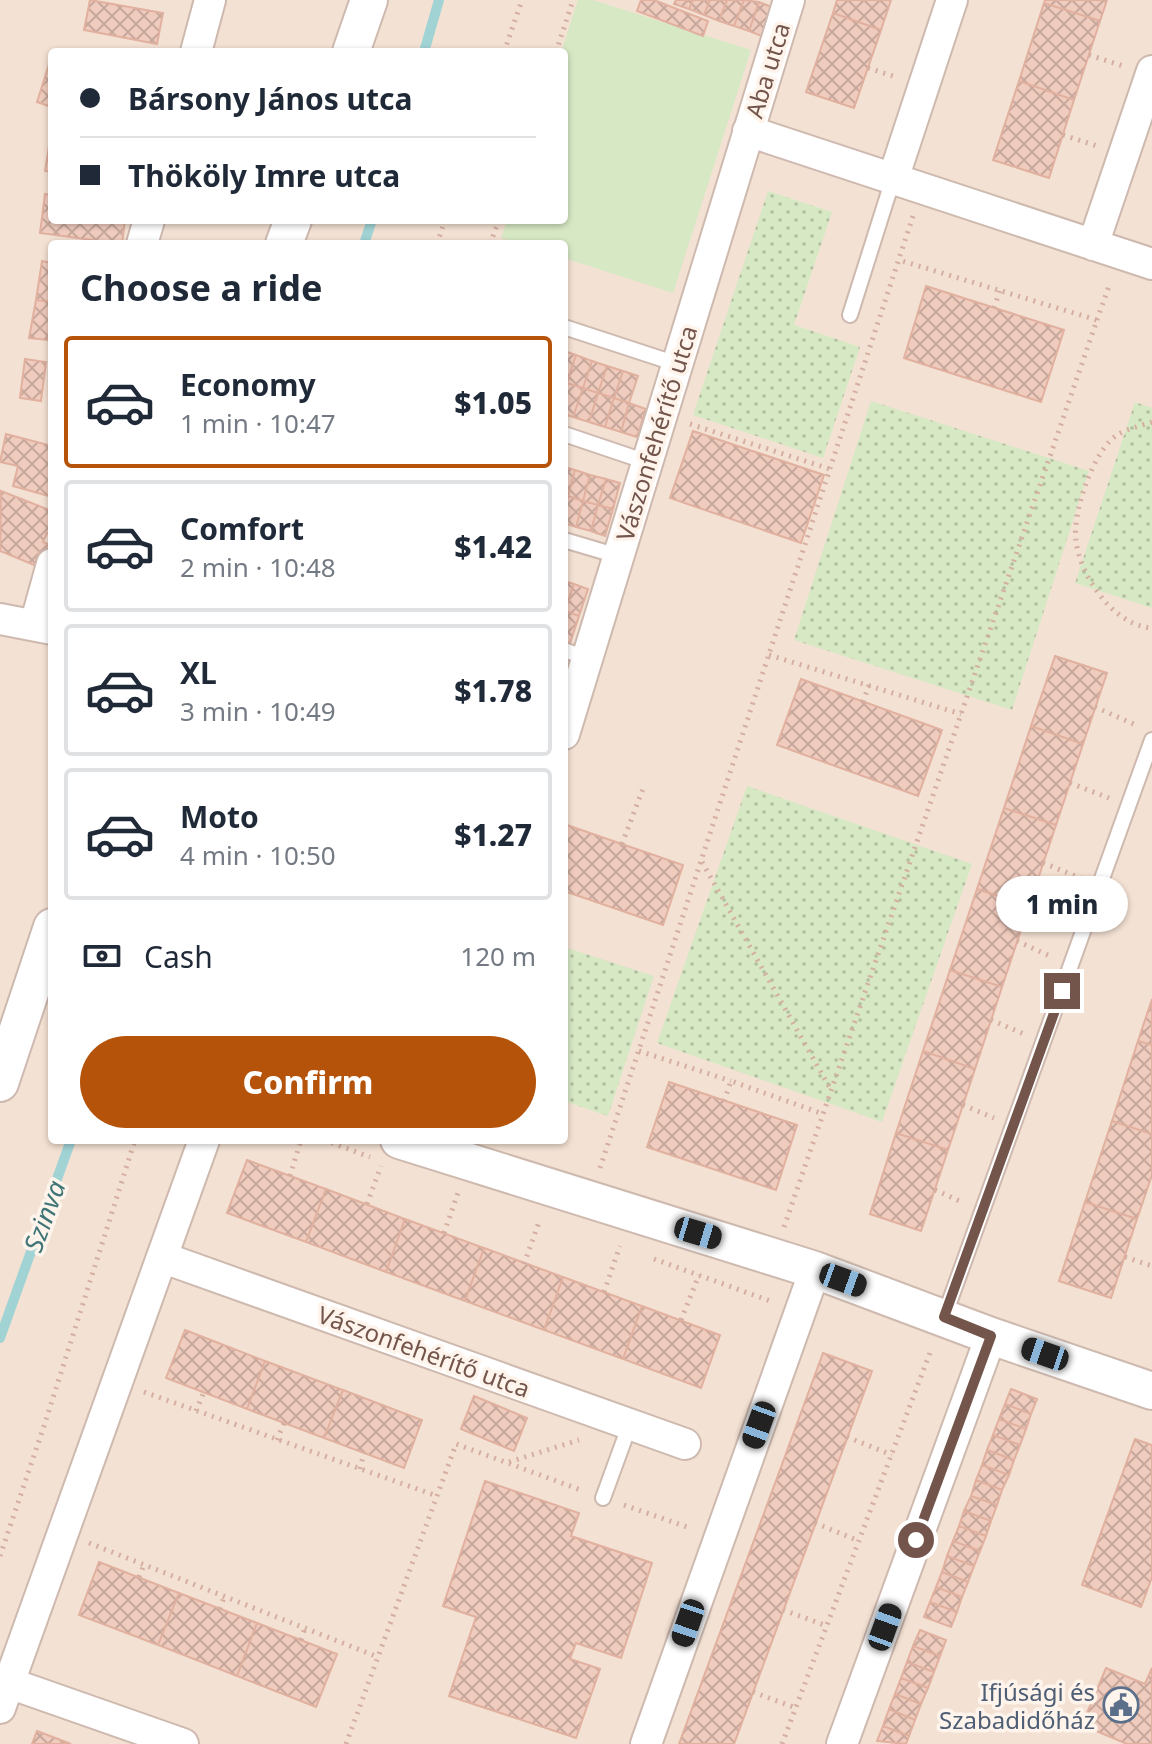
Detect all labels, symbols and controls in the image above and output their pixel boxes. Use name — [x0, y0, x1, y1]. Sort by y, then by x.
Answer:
street label: Aba utca — [737, 18, 797, 122]
text: Bársony János utca — [128, 78, 413, 119]
text: Thököly Imre utca — [128, 155, 400, 196]
text: Choose a ride — [80, 263, 322, 312]
street label: Vászonfehérítő utca — [608, 321, 704, 545]
text: Economy — [180, 364, 316, 405]
icon: car — [84, 366, 156, 438]
text: $1.05 — [454, 382, 532, 423]
text: 1 min · 10:47 — [180, 405, 336, 441]
text: Comfort — [180, 508, 304, 549]
icon: car — [84, 510, 156, 582]
text: $1.42 — [454, 526, 532, 567]
text: 2 min · 10:48 — [180, 549, 336, 585]
text: XL — [180, 652, 217, 693]
icon: car — [84, 654, 156, 726]
text: $1.78 — [454, 670, 532, 711]
text: 3 min · 10:49 — [180, 693, 336, 729]
text: Moto — [180, 796, 259, 837]
icon: car — [84, 798, 156, 870]
text: $1.27 — [454, 814, 532, 855]
text: 4 min · 10:50 — [180, 837, 336, 873]
callout: 1 min — [996, 875, 1128, 931]
text: 1 min — [1026, 886, 1098, 922]
icon: cash — [80, 934, 124, 978]
text: Cash — [144, 936, 213, 977]
text: 120 m — [460, 938, 536, 974]
route end — [1044, 973, 1080, 1009]
button: Confirm — [80, 1036, 536, 1128]
water label: Szinva — [15, 1175, 74, 1257]
car — [672, 1215, 724, 1251]
car — [816, 1261, 870, 1299]
street label: Vászonfehérítő utca — [313, 1297, 535, 1405]
car — [1018, 1335, 1072, 1373]
car — [740, 1398, 778, 1452]
route start — [898, 1522, 934, 1558]
car — [669, 1596, 707, 1650]
car — [866, 1600, 904, 1654]
place label: Ifjúsági és Szabadidőház — [939, 1675, 1095, 1736]
public building icon: Ifjúsági és Szabadidőház — [1102, 1686, 1140, 1724]

